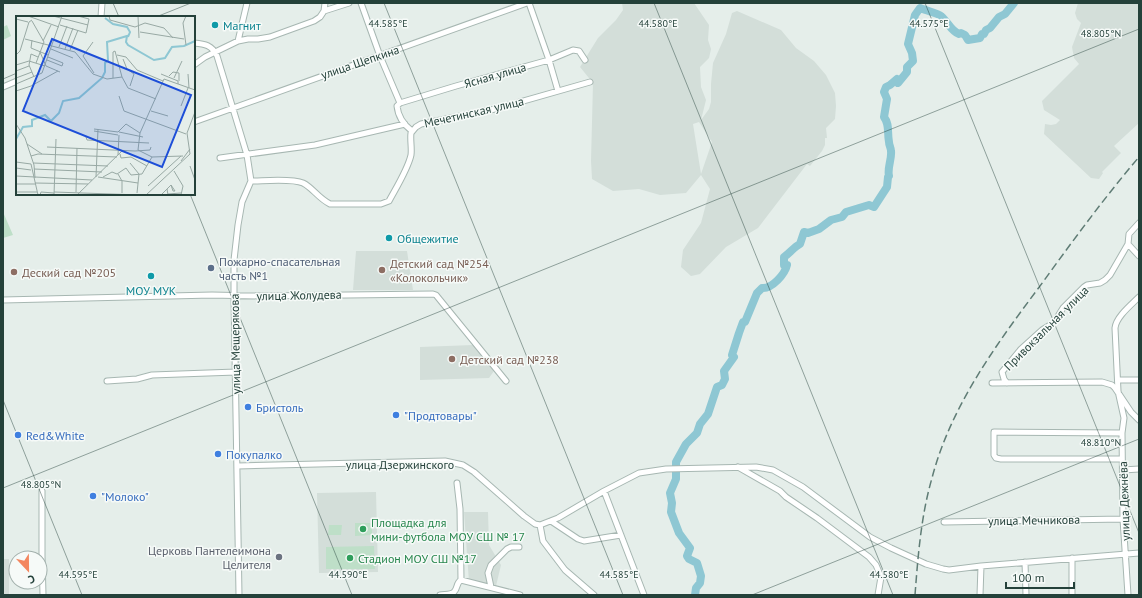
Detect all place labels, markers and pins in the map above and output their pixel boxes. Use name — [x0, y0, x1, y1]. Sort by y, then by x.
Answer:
place label: Магнит — [223, 18, 261, 33]
marker: Магнит — [210, 20, 220, 30]
place label: Общежитие — [397, 231, 459, 246]
marker: Общежитие — [384, 233, 394, 243]
place label: Пожарно-спасательная часть №1 — [219, 254, 340, 283]
place label: Детский сад №254 «Колокольчик» — [390, 256, 489, 285]
marker: Пожарно-спасательная часть №1 — [206, 263, 216, 273]
place label: Деский сад №205 — [22, 265, 116, 280]
marker: Детский сад №254 «Колокольчик» — [377, 265, 387, 275]
marker: Деский сад №205 — [9, 267, 19, 277]
marker: МОУ МУК — [146, 271, 156, 281]
place label: МОУ МУК — [126, 283, 176, 298]
place label: Детский сад №238 — [460, 352, 559, 367]
marker: Детский сад №238 — [447, 354, 457, 364]
place label: Бристоль — [256, 400, 304, 415]
marker: Бристоль — [243, 402, 253, 412]
place label: "Продтовары" — [404, 408, 477, 423]
marker: "Продтовары" — [391, 410, 401, 420]
place label: Red&White — [26, 428, 85, 443]
marker: Red&White — [13, 430, 23, 440]
place label: Покупалко — [226, 447, 282, 462]
marker: Покупалко — [213, 449, 223, 459]
place label: "Молоко" — [101, 489, 149, 504]
marker: "Молоко" — [88, 491, 98, 501]
place label: Площадка для мини-футбола МОУ СШ № 17 — [371, 515, 525, 544]
marker: Площадка для мини-футбола МОУ СШ № 17 — [358, 524, 368, 534]
place label: Церковь Пантелеимона Целителя — [148, 543, 271, 572]
place label: Стадион МОУ СШ №17 — [358, 551, 477, 566]
marker: Церковь Пантелеимона Целителя — [274, 552, 284, 562]
marker: Стадион МОУ СШ №17 — [345, 553, 355, 563]

